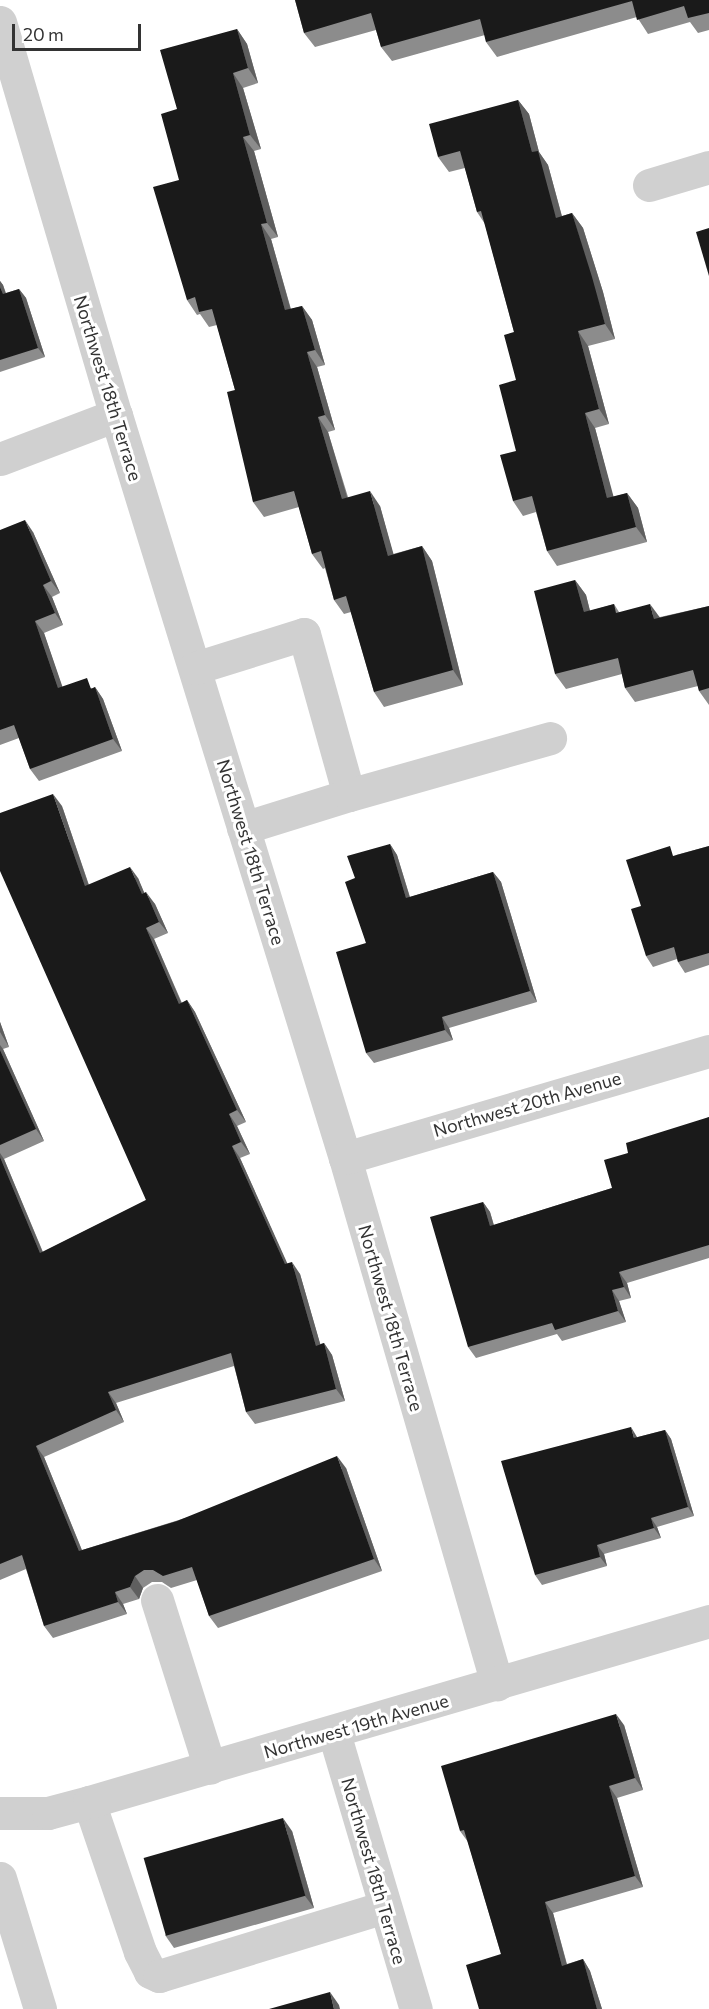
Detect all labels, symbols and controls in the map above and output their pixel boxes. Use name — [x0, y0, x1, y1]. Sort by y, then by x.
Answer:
scale bar — [15, 12, 144, 50]
text: 20 m — [23, 23, 64, 45]
street label: Northwest 18th Terrace — [69, 293, 147, 483]
street label: Northwest 18th Terrace — [212, 757, 290, 947]
street label: Northwest 20th Avenue — [431, 1067, 623, 1141]
street label: Northwest 18th Terrace — [354, 1222, 428, 1414]
street label: Northwest 19th Avenue — [261, 1689, 451, 1763]
street label: Northwest 18th Terrace — [337, 1775, 411, 1967]

